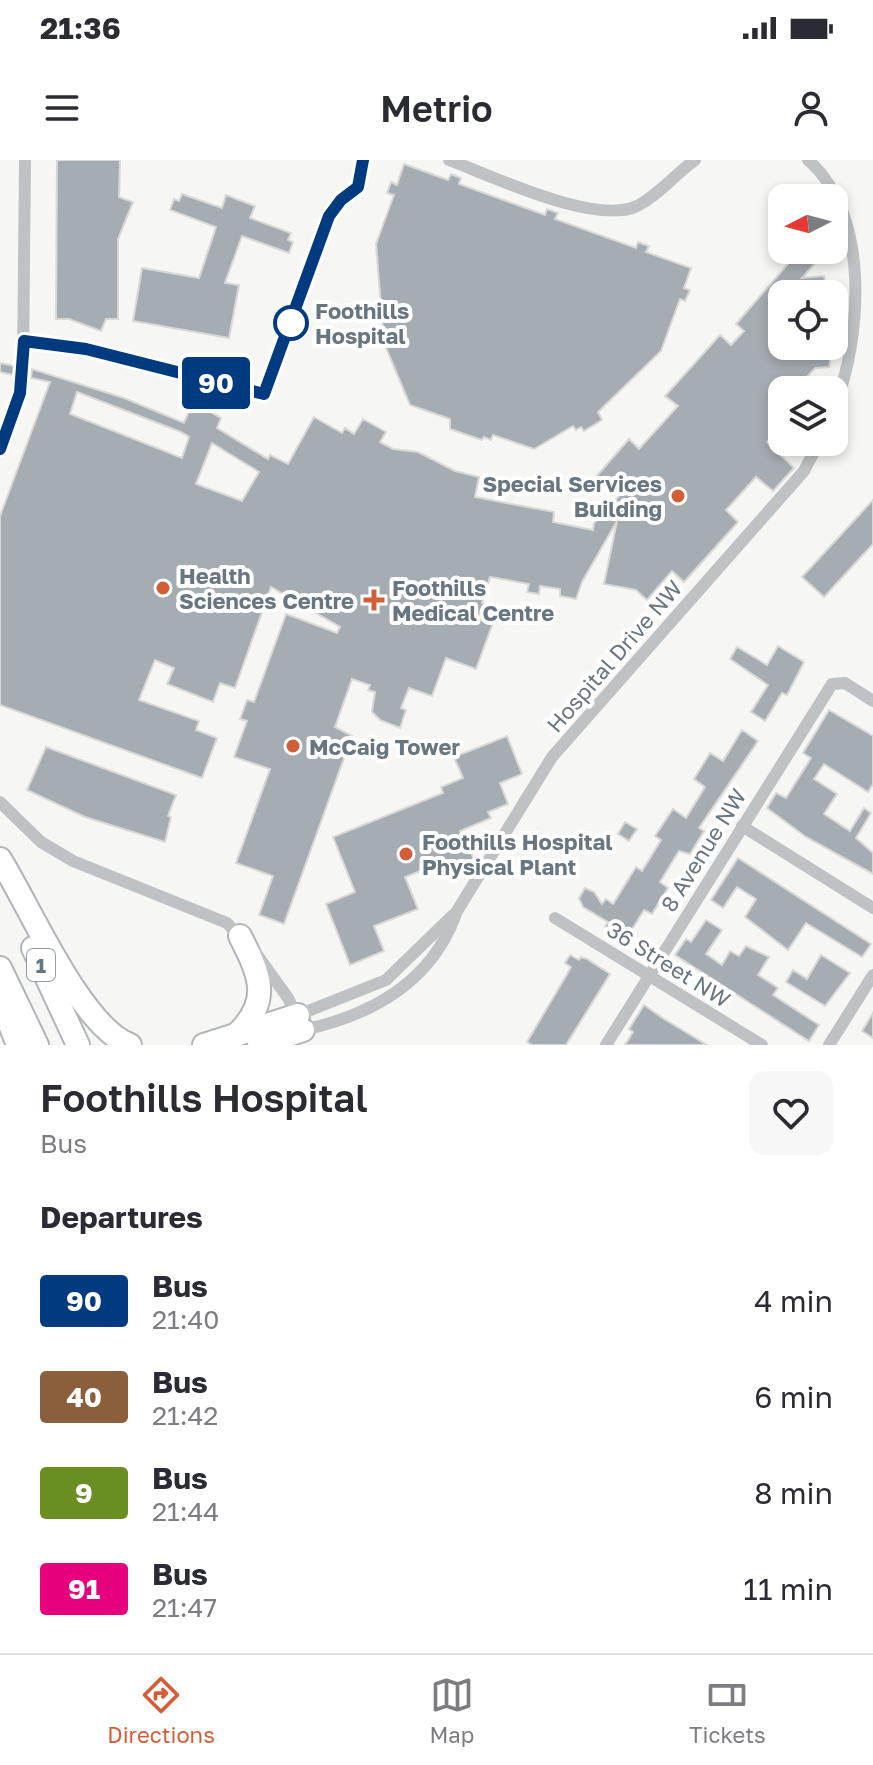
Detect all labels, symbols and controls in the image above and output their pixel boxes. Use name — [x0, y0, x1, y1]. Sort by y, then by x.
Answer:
text: 21:36 — [40, 10, 121, 46]
icon: menu — [40, 86, 84, 130]
icon: person — [789, 86, 833, 130]
text: Metrio — [380, 87, 493, 130]
north arrow — [768, 184, 848, 264]
map controls — [768, 184, 848, 456]
button: locate — [768, 280, 848, 360]
place label: Foothills Hospital — [315, 297, 409, 349]
marker: Foothills Hospital — [274, 306, 308, 340]
line badge: 90 — [180, 357, 252, 409]
text: 90 — [198, 366, 234, 399]
button: layers — [768, 376, 848, 456]
place label: Special Services Building — [482, 470, 662, 522]
marker: Special Services Building — [669, 487, 687, 505]
place label: Health Sciences Centre — [179, 562, 354, 614]
place label: Foothills Medical Centre — [392, 574, 554, 626]
street label: Hospital Drive NW — [541, 574, 687, 738]
marker: Health Sciences Centre — [154, 579, 172, 597]
marker: Foothills Medical Centre — [363, 589, 385, 611]
place label: McCaig Tower — [309, 733, 460, 760]
marker: McCaig Tower — [284, 737, 302, 755]
street label: 8 Avenue NW — [654, 784, 752, 916]
place label: Foothills Hospital Physical Plant — [422, 828, 613, 880]
marker: Foothills Hospital Physical Plant — [397, 845, 415, 863]
street label: 36 Street NW — [602, 915, 736, 1013]
road number: 1 — [27, 949, 55, 981]
button: heart — [749, 1071, 833, 1155]
text: Foothills Hospital — [40, 1075, 368, 1120]
text: Bus — [40, 1128, 87, 1159]
text: Departures — [40, 1199, 203, 1235]
text: Bus — [152, 1268, 208, 1304]
text: 4 min — [754, 1283, 833, 1319]
text: 90 — [66, 1284, 102, 1317]
text: 21:40 — [152, 1304, 219, 1335]
text: Bus — [152, 1364, 208, 1400]
text: 6 min — [754, 1379, 833, 1415]
text: 40 — [66, 1380, 102, 1413]
text: 21:42 — [152, 1400, 218, 1431]
text: Bus — [152, 1460, 208, 1496]
text: 8 min — [754, 1475, 833, 1511]
text: 9 — [75, 1476, 93, 1509]
text: 21:44 — [152, 1496, 219, 1527]
text: Bus — [152, 1556, 208, 1592]
text: 11 min — [743, 1571, 833, 1607]
text: 91 — [68, 1572, 100, 1605]
text: 21:47 — [152, 1592, 217, 1623]
tab: Directions — [107, 1673, 215, 1748]
tab: Map — [429, 1673, 474, 1748]
tab: Tickets — [689, 1673, 766, 1748]

